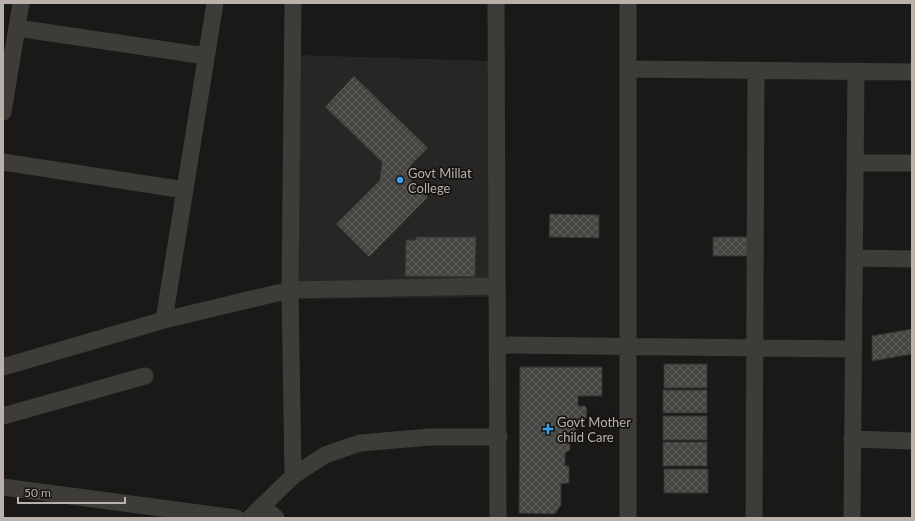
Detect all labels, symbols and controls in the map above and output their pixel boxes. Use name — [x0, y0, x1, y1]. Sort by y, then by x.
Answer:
place label: Govt Millat College — [408, 165, 472, 196]
marker: Govt Millat College — [395, 175, 405, 185]
place label: Govt Mother child Care — [557, 414, 631, 445]
marker: Govt Mother child Care — [542, 423, 554, 435]
scale bar — [18, 479, 125, 505]
text: 50 m — [24, 485, 51, 500]

